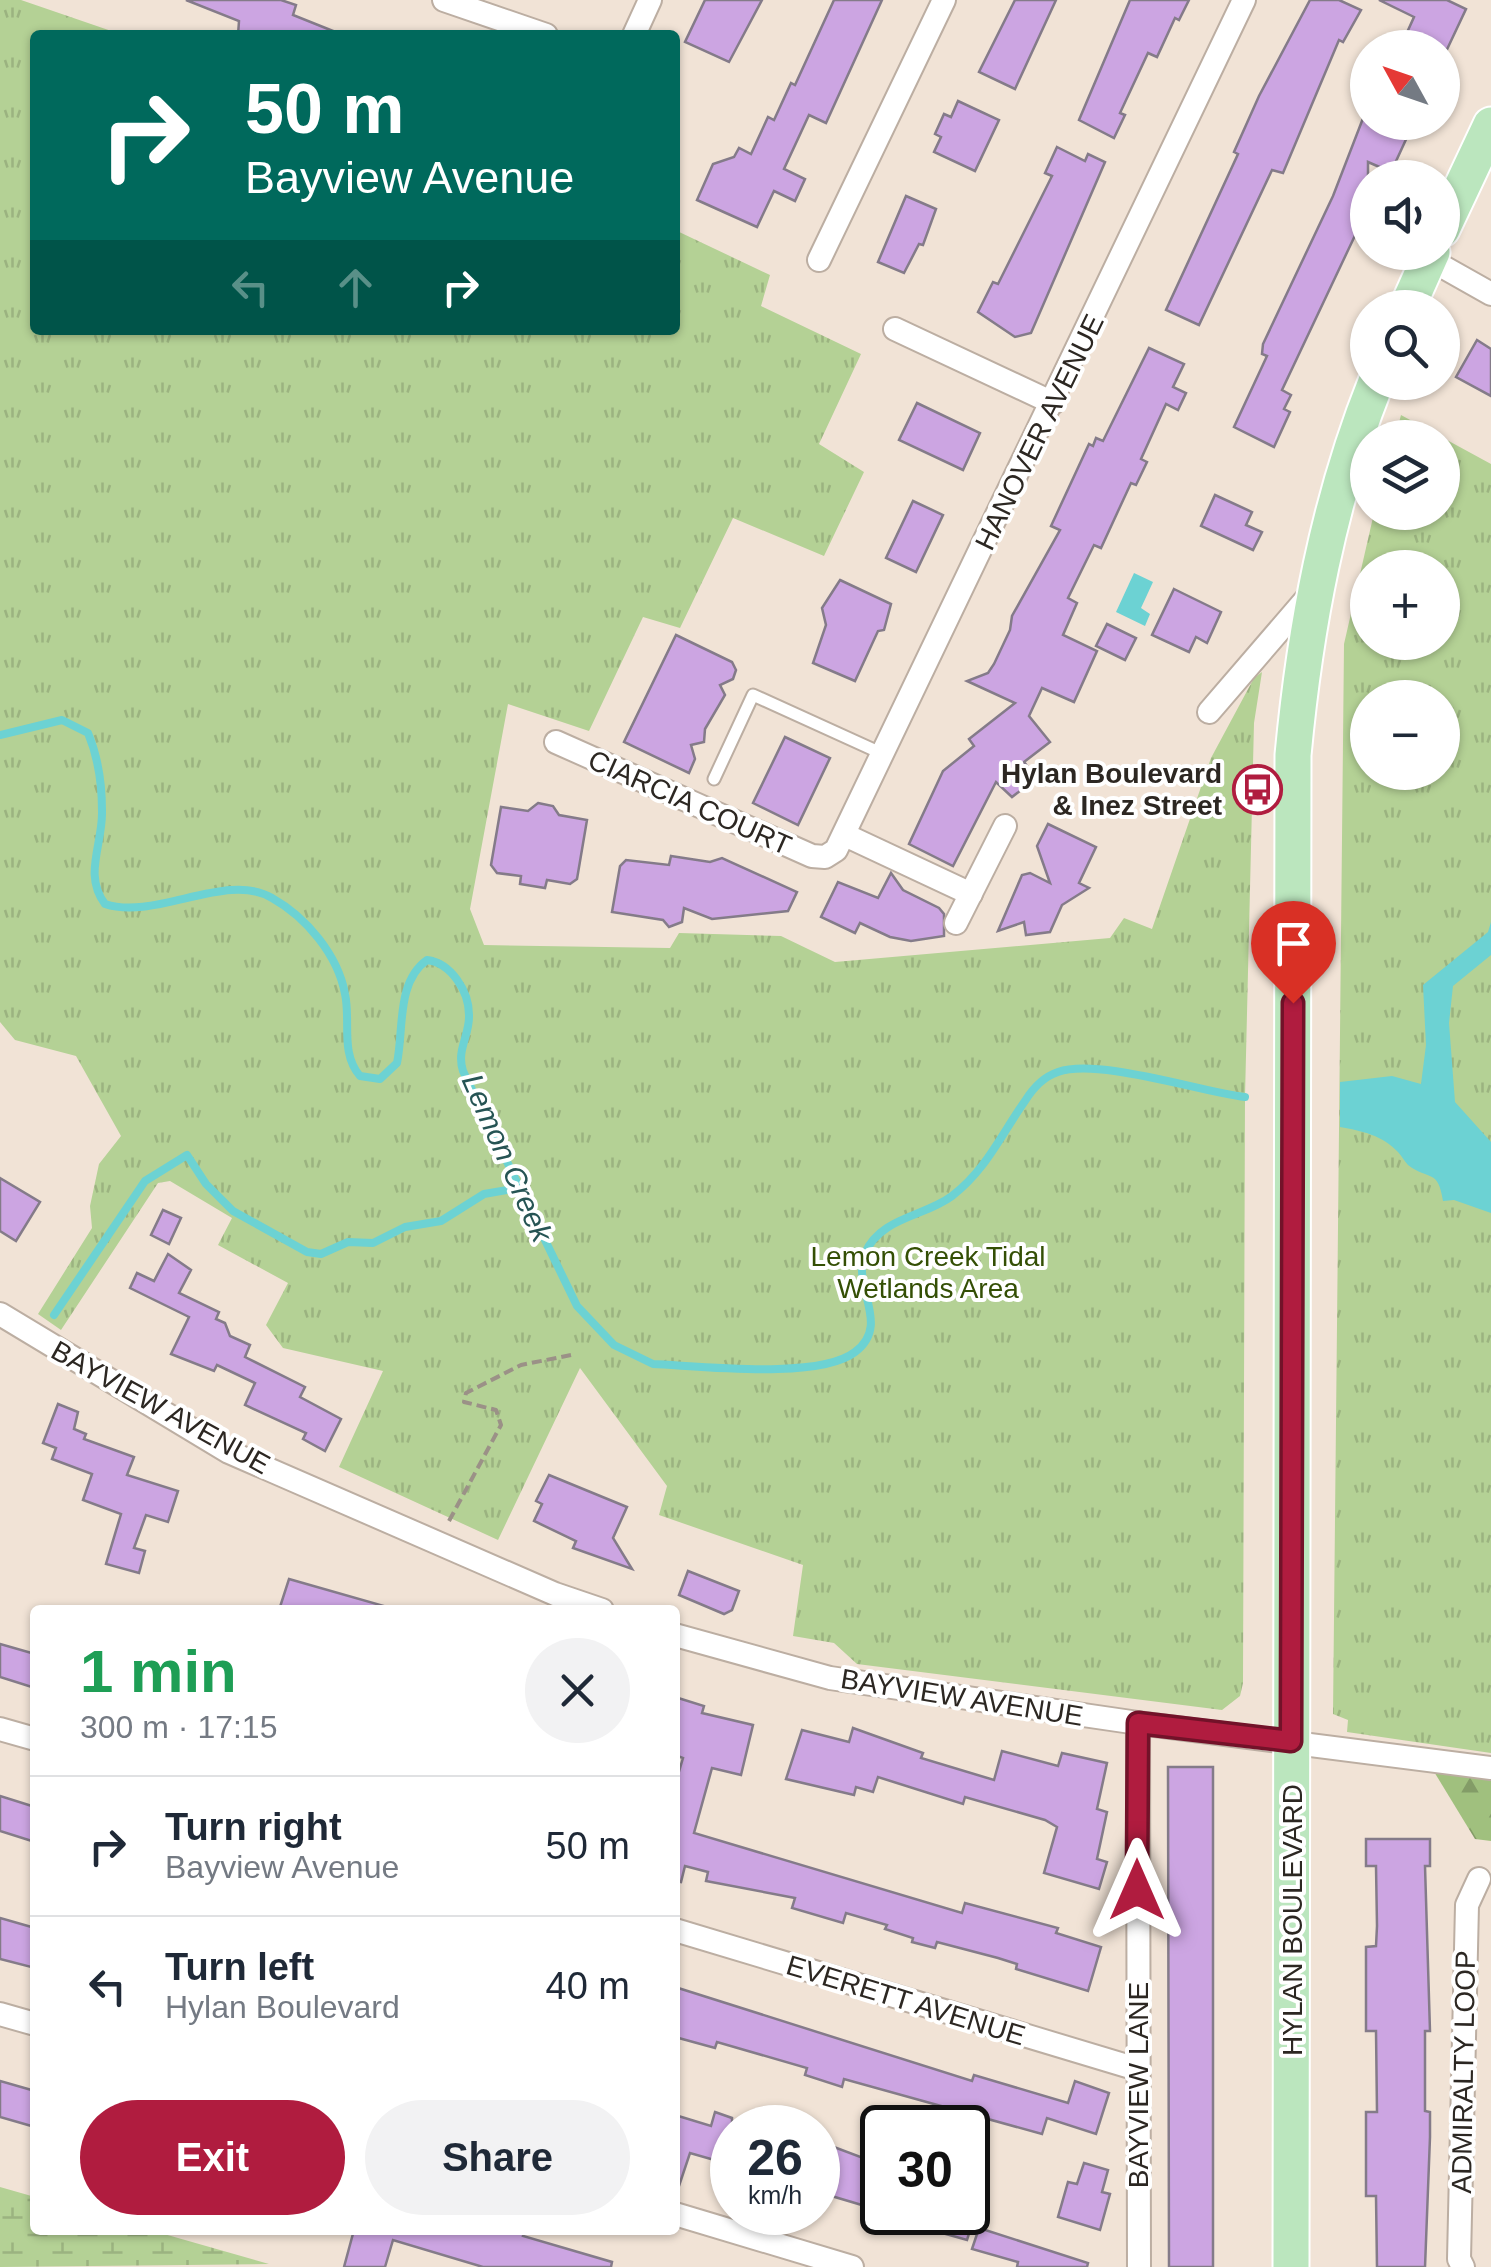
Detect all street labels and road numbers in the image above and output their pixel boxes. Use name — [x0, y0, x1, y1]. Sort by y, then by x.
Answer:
street label: HANOVER AVENUE — [969, 310, 1110, 555]
street label: CIARCIA COURT — [584, 744, 796, 861]
street label: BAYVIEW AVENUE — [46, 1335, 275, 1480]
street label: BAYVIEW AVENUE — [839, 1663, 1085, 1732]
street label: HYLAN BOULEVARD — [1277, 1784, 1308, 2056]
street label: EVERETT AVENUE — [783, 1949, 1029, 2052]
street label: ADMIRALTY LOOP — [1446, 1950, 1481, 2194]
street label: BAYVIEW LANE — [1123, 1982, 1154, 2188]

